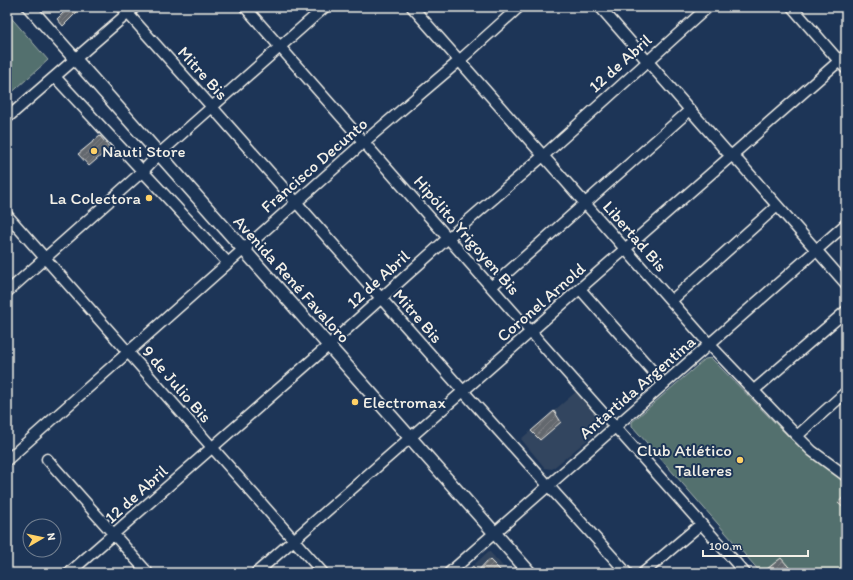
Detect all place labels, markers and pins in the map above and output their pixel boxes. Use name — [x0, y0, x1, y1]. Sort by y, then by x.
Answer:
place label: Nauti Store — [102, 141, 186, 161]
marker: Nauti Store — [89, 146, 99, 156]
place label: La Colectora — [49, 188, 141, 208]
marker: La Colectora — [144, 193, 154, 203]
place label: Electromax — [363, 392, 446, 412]
marker: Electromax — [350, 397, 360, 407]
place label: Club Atlético Talleres — [637, 440, 732, 480]
marker: Club Atlético Talleres — [735, 455, 745, 465]

